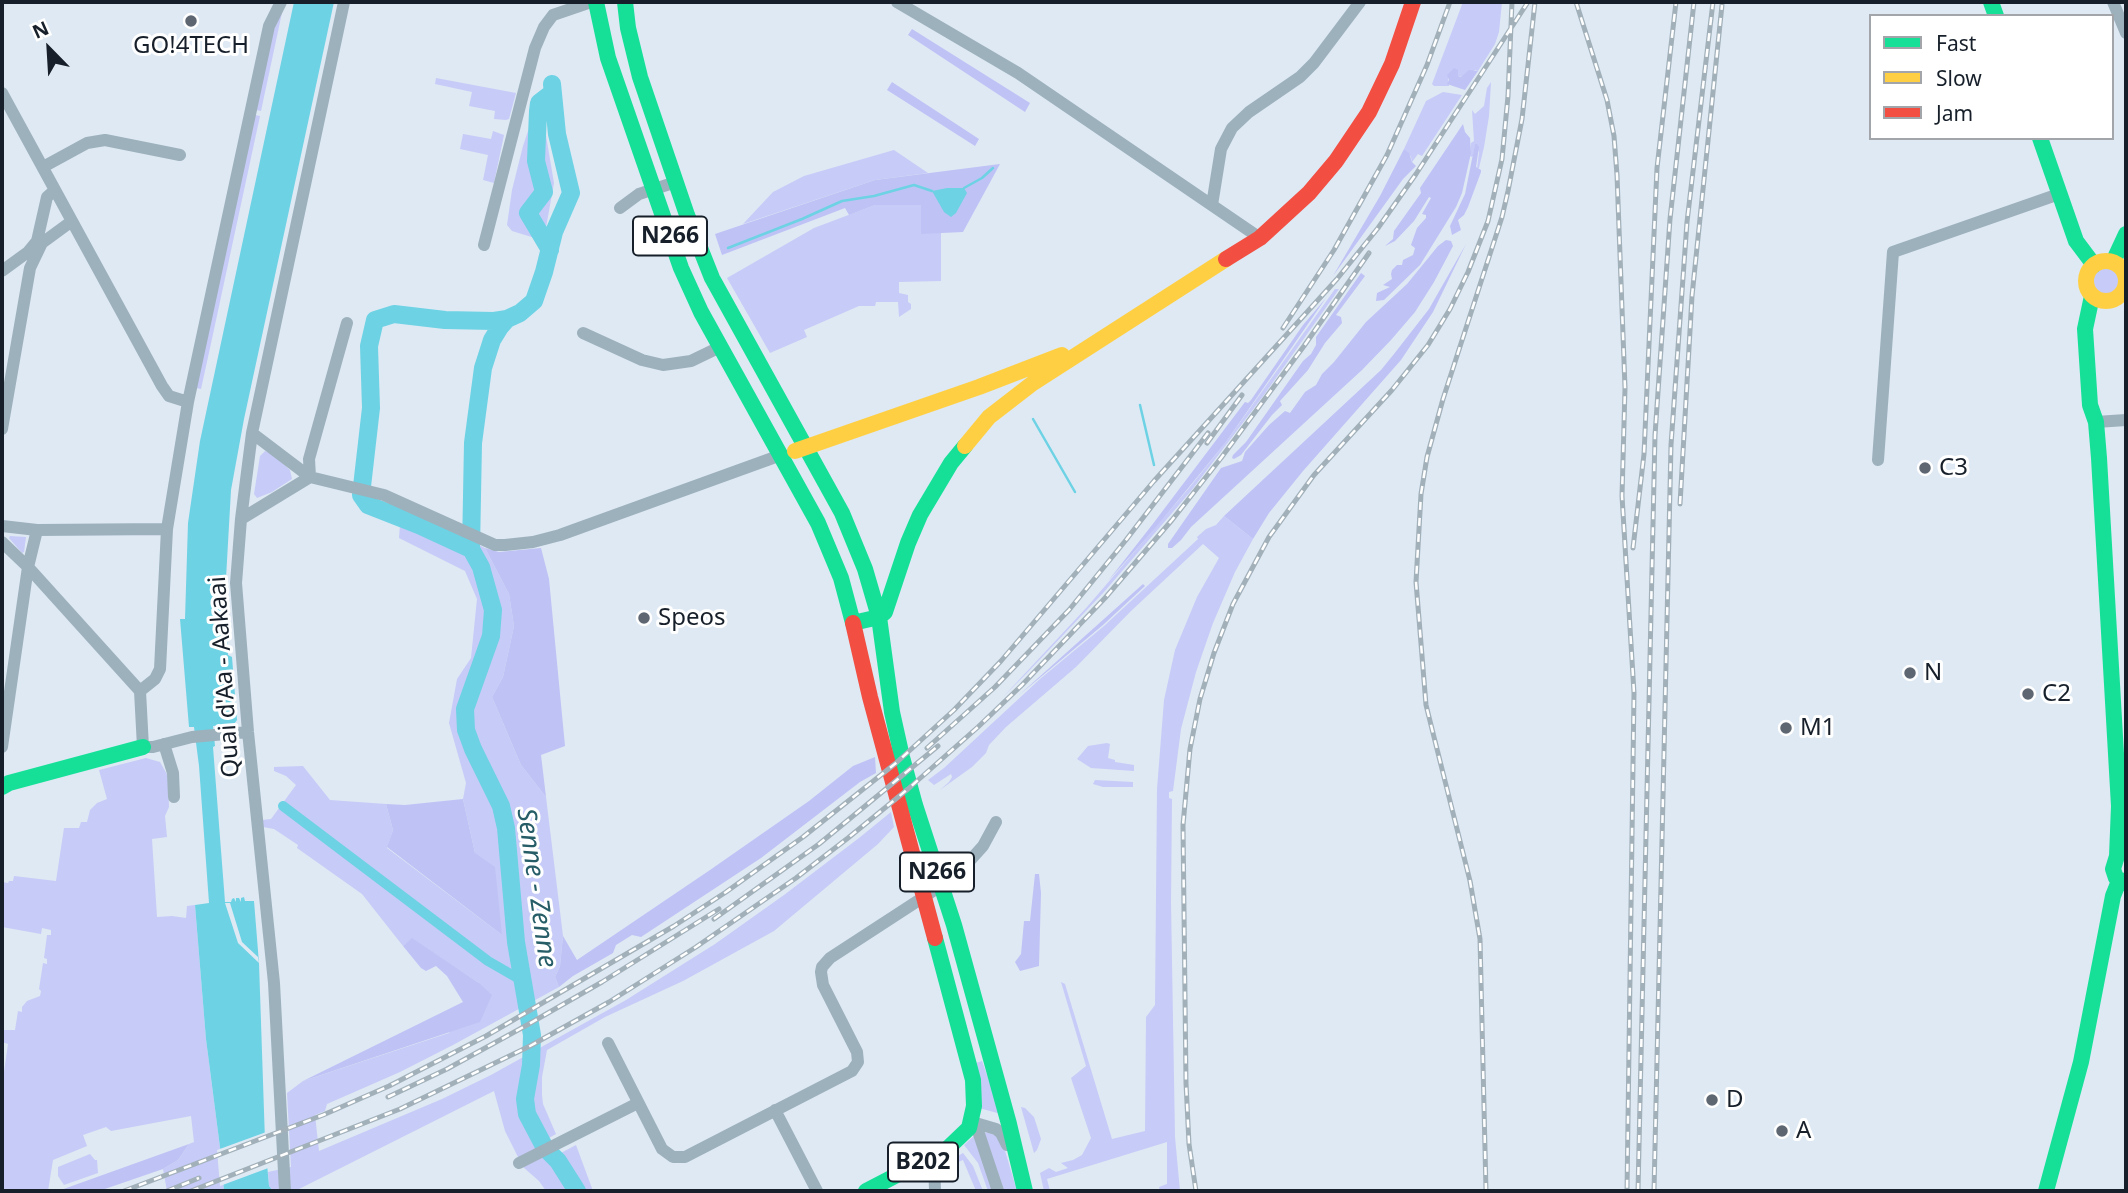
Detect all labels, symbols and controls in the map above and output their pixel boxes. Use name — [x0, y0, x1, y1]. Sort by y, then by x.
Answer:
marker: GO!4TECH — [183, 13, 199, 29]
north arrow — [14, 14, 84, 84]
legend — [1869, 14, 2114, 140]
text: N — [28, 15, 53, 45]
text: Fast — [1936, 29, 1976, 57]
place label: GO!4TECH — [133, 32, 249, 60]
text: Slow — [1936, 64, 1982, 92]
text: Jam — [1936, 99, 1973, 127]
road number: N266 — [633, 216, 707, 256]
place label: C3 — [1939, 454, 1968, 482]
marker: C3 — [1917, 460, 1933, 476]
street label: Quai d'Aa - Aakaai — [204, 575, 246, 779]
place label: Speos — [658, 604, 725, 632]
marker: Speos — [636, 610, 652, 626]
place label: N — [1924, 659, 1942, 687]
marker: N — [1902, 665, 1918, 681]
place label: C2 — [2042, 680, 2071, 708]
marker: C2 — [2020, 686, 2036, 702]
place label: M1 — [1800, 714, 1835, 742]
marker: M1 — [1778, 720, 1794, 736]
water label: Senne - Zenne — [509, 806, 563, 970]
road number: N266 — [900, 852, 974, 892]
place label: D — [1726, 1086, 1744, 1114]
marker: D — [1704, 1092, 1720, 1108]
place label: A — [1796, 1117, 1811, 1145]
marker: A — [1774, 1123, 1790, 1139]
road number: B202 — [888, 1142, 958, 1182]

